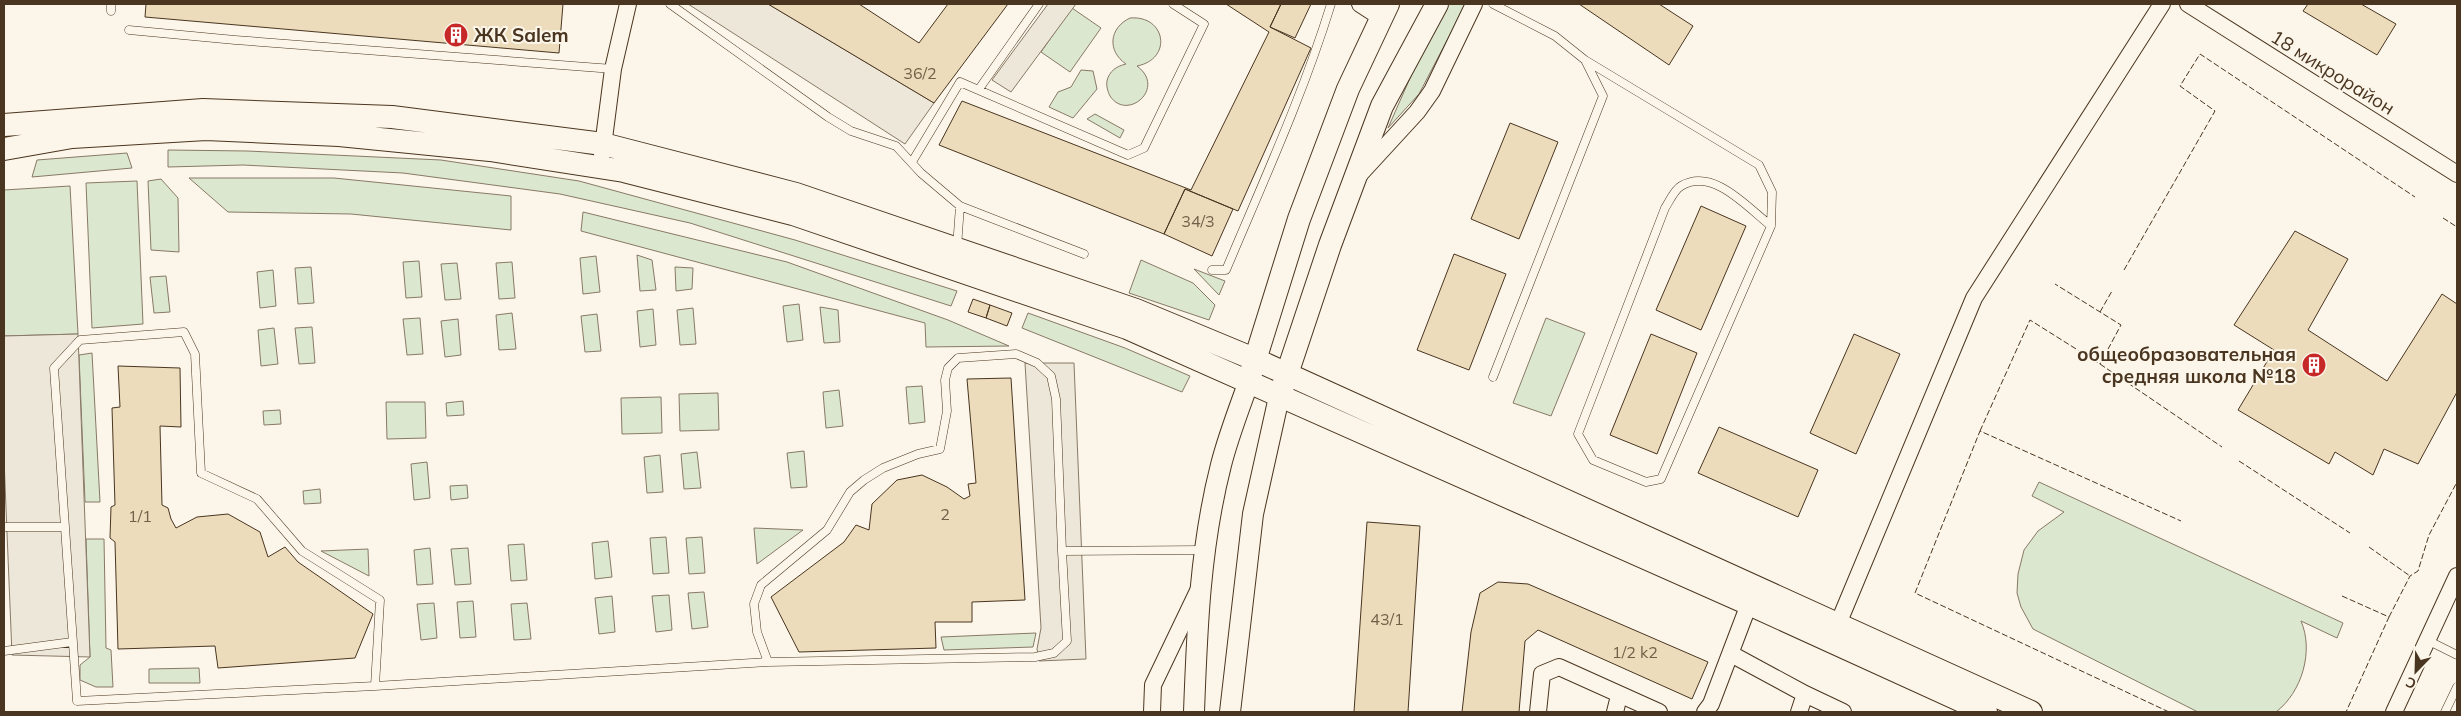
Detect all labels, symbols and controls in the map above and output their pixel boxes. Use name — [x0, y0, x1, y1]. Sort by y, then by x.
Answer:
building icon: ЖК Salem — [443, 22, 469, 48]
place label: ЖК Salem — [474, 23, 569, 47]
street label: 18 микрорайон — [2267, 24, 2399, 120]
house number: 36/2 — [903, 63, 937, 83]
house number: 34/3 — [1181, 211, 1215, 231]
place label: общеобразовательная средняя школа №18 — [2077, 342, 2296, 388]
building icon: общеобразовательная средняя школа №18 — [2301, 352, 2327, 378]
house number: 2 — [940, 504, 950, 524]
house number: 1/1 — [128, 506, 152, 526]
house number: 43/1 — [1370, 609, 1404, 629]
house number: 1/2 k2 — [1612, 642, 1658, 662]
north arrow — [2391, 646, 2441, 696]
text: С — [2403, 673, 2419, 693]

